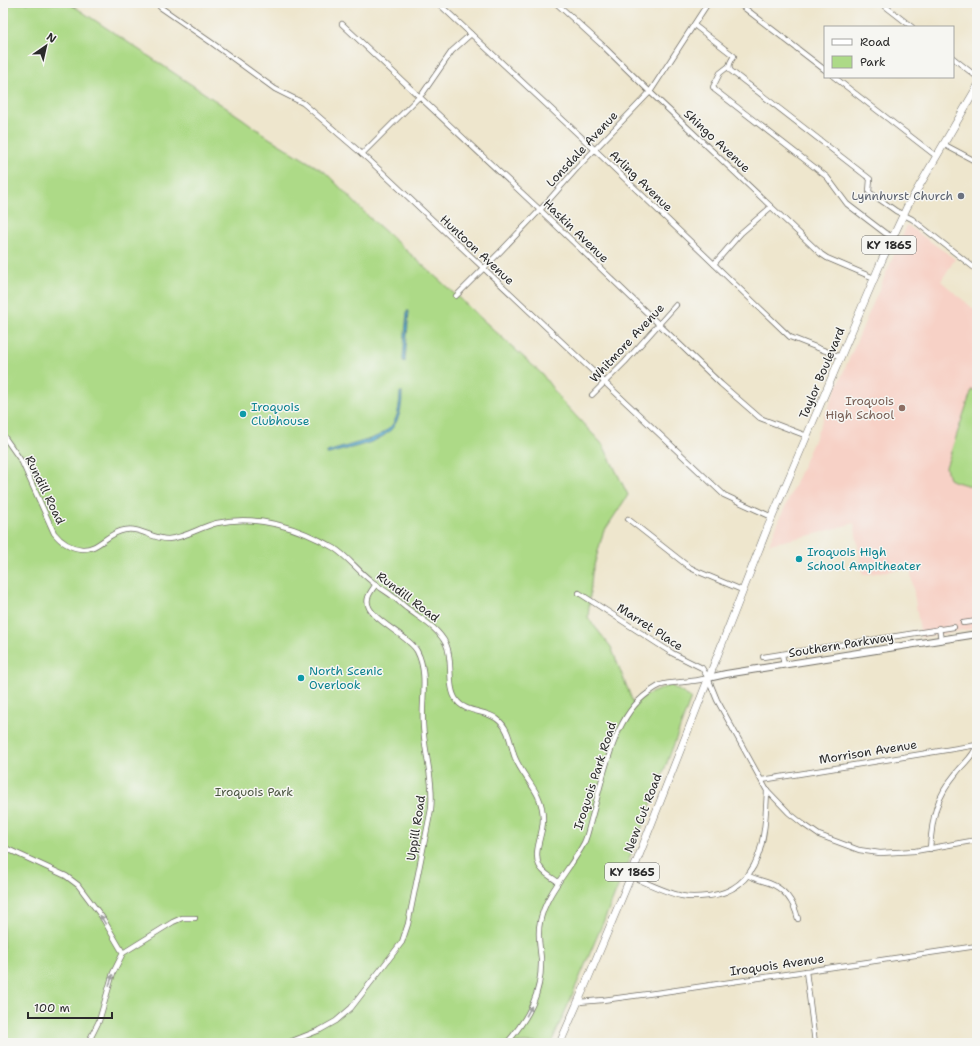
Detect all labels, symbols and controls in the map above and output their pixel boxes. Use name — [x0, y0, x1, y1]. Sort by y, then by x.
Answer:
north arrow — [26, 26, 66, 66]
legend — [824, 26, 954, 78]
text: N — [44, 29, 59, 47]
text: Road — [860, 34, 891, 50]
text: Park — [860, 54, 886, 70]
street label: Shingo Avenue — [680, 106, 754, 176]
street label: Lonsdale Avenue — [543, 107, 622, 190]
street label: Arling Avenue — [606, 147, 676, 215]
place label: Lynnhurst Church — [851, 188, 953, 204]
marker: Lynnhurst Church — [956, 191, 966, 201]
street label: Haskin Avenue — [540, 196, 612, 267]
street label: Huntoon Avenue — [436, 211, 518, 289]
road number: KY 1865 — [862, 236, 916, 254]
street label: Whitmore Avenue — [586, 300, 668, 386]
street label: Taylor Boulevard — [795, 324, 849, 421]
place label: Iroquois High School — [825, 393, 894, 423]
place label: Iroquois Clubhouse — [251, 399, 310, 429]
marker: Iroquois High School — [897, 403, 907, 413]
marker: Iroquois Clubhouse — [238, 409, 248, 419]
street label: Rundill Road — [21, 453, 69, 527]
place label: Iroquois High School Ampitheater — [807, 544, 922, 574]
marker: Iroquois High School Ampitheater — [794, 554, 804, 564]
street label: Rundill Road — [373, 568, 443, 626]
street label: Marret Place — [614, 600, 686, 654]
street label: Southern Parkway — [787, 629, 895, 661]
place label: North Scenic Overlook — [309, 663, 383, 693]
marker: North Scenic Overlook — [296, 673, 306, 683]
street label: Iroquois Park Road — [570, 720, 620, 832]
street label: Morrison Avenue — [818, 736, 918, 768]
street label: New Cut Road — [621, 771, 666, 855]
park label: Iroquois Park — [215, 784, 293, 800]
street label: Uppill Road — [403, 794, 429, 862]
road number: KY 1865 — [605, 863, 659, 881]
one-way arrow — [99, 914, 106, 926]
street label: Iroquois Avenue — [729, 950, 825, 980]
one-way arrow — [108, 974, 114, 986]
scale bar — [28, 994, 112, 1020]
text: 100 m — [34, 1000, 70, 1016]
one-way arrow — [526, 1005, 532, 1017]

